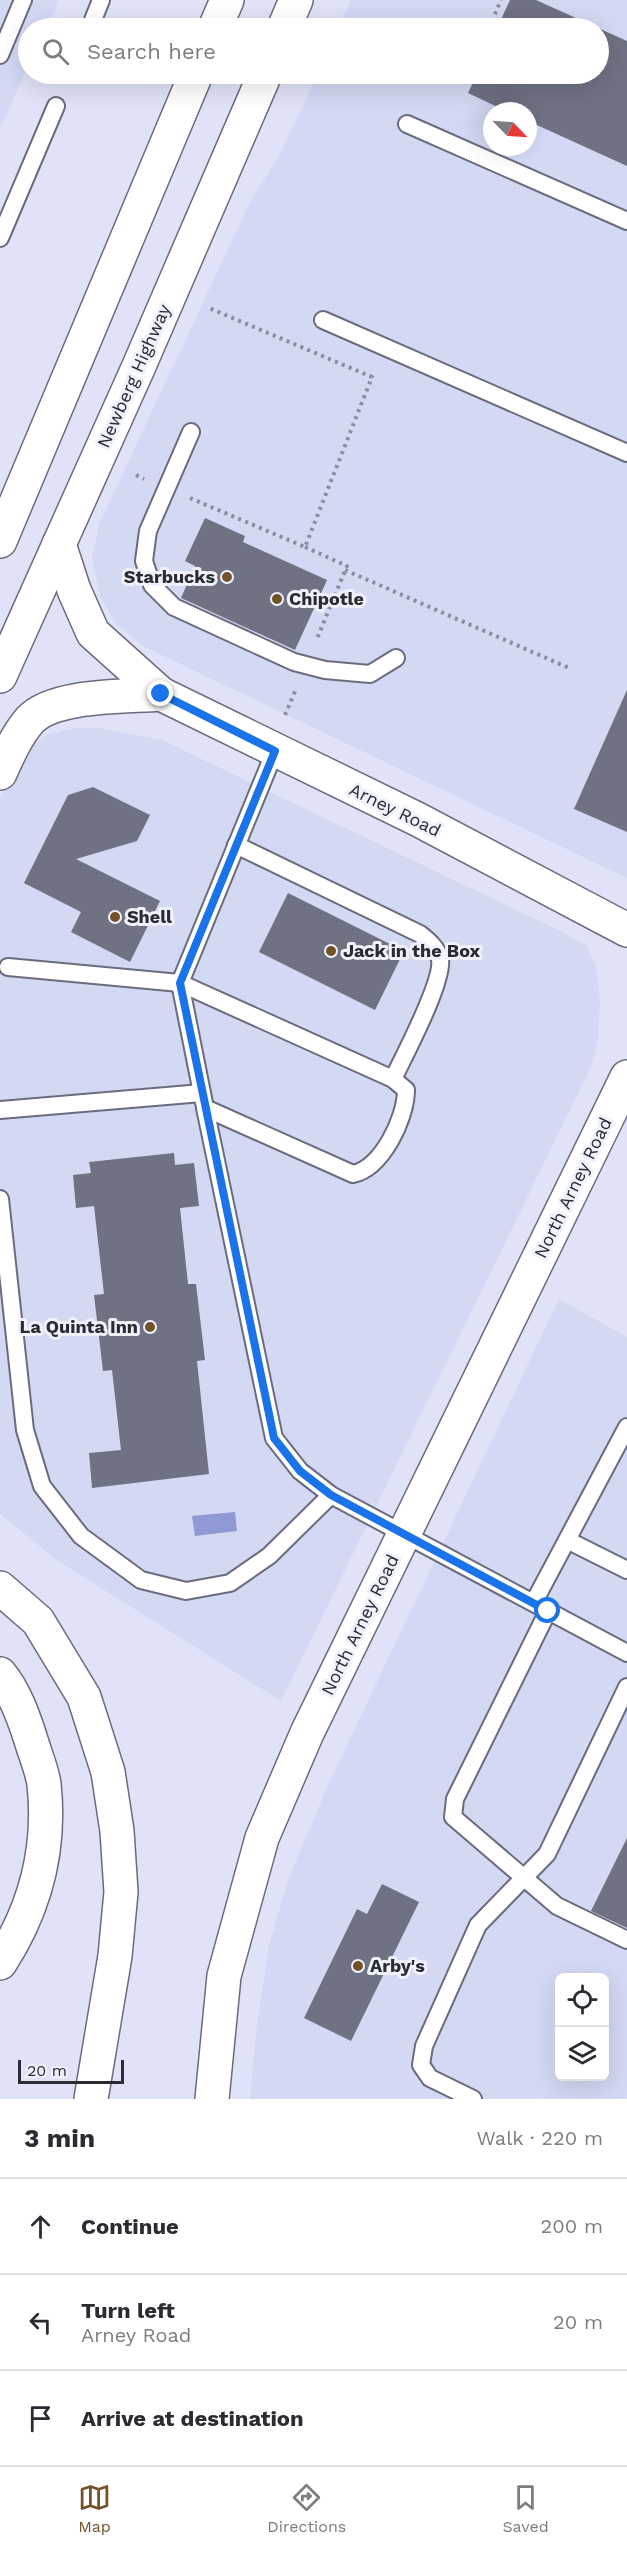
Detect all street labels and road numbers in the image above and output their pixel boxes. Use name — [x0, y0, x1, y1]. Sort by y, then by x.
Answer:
street label: Newberg Highway — [92, 300, 175, 451]
street label: Arney Road — [346, 778, 444, 841]
street label: North Arney Road — [529, 1114, 616, 1262]
street label: North Arney Road — [316, 1551, 403, 1699]

